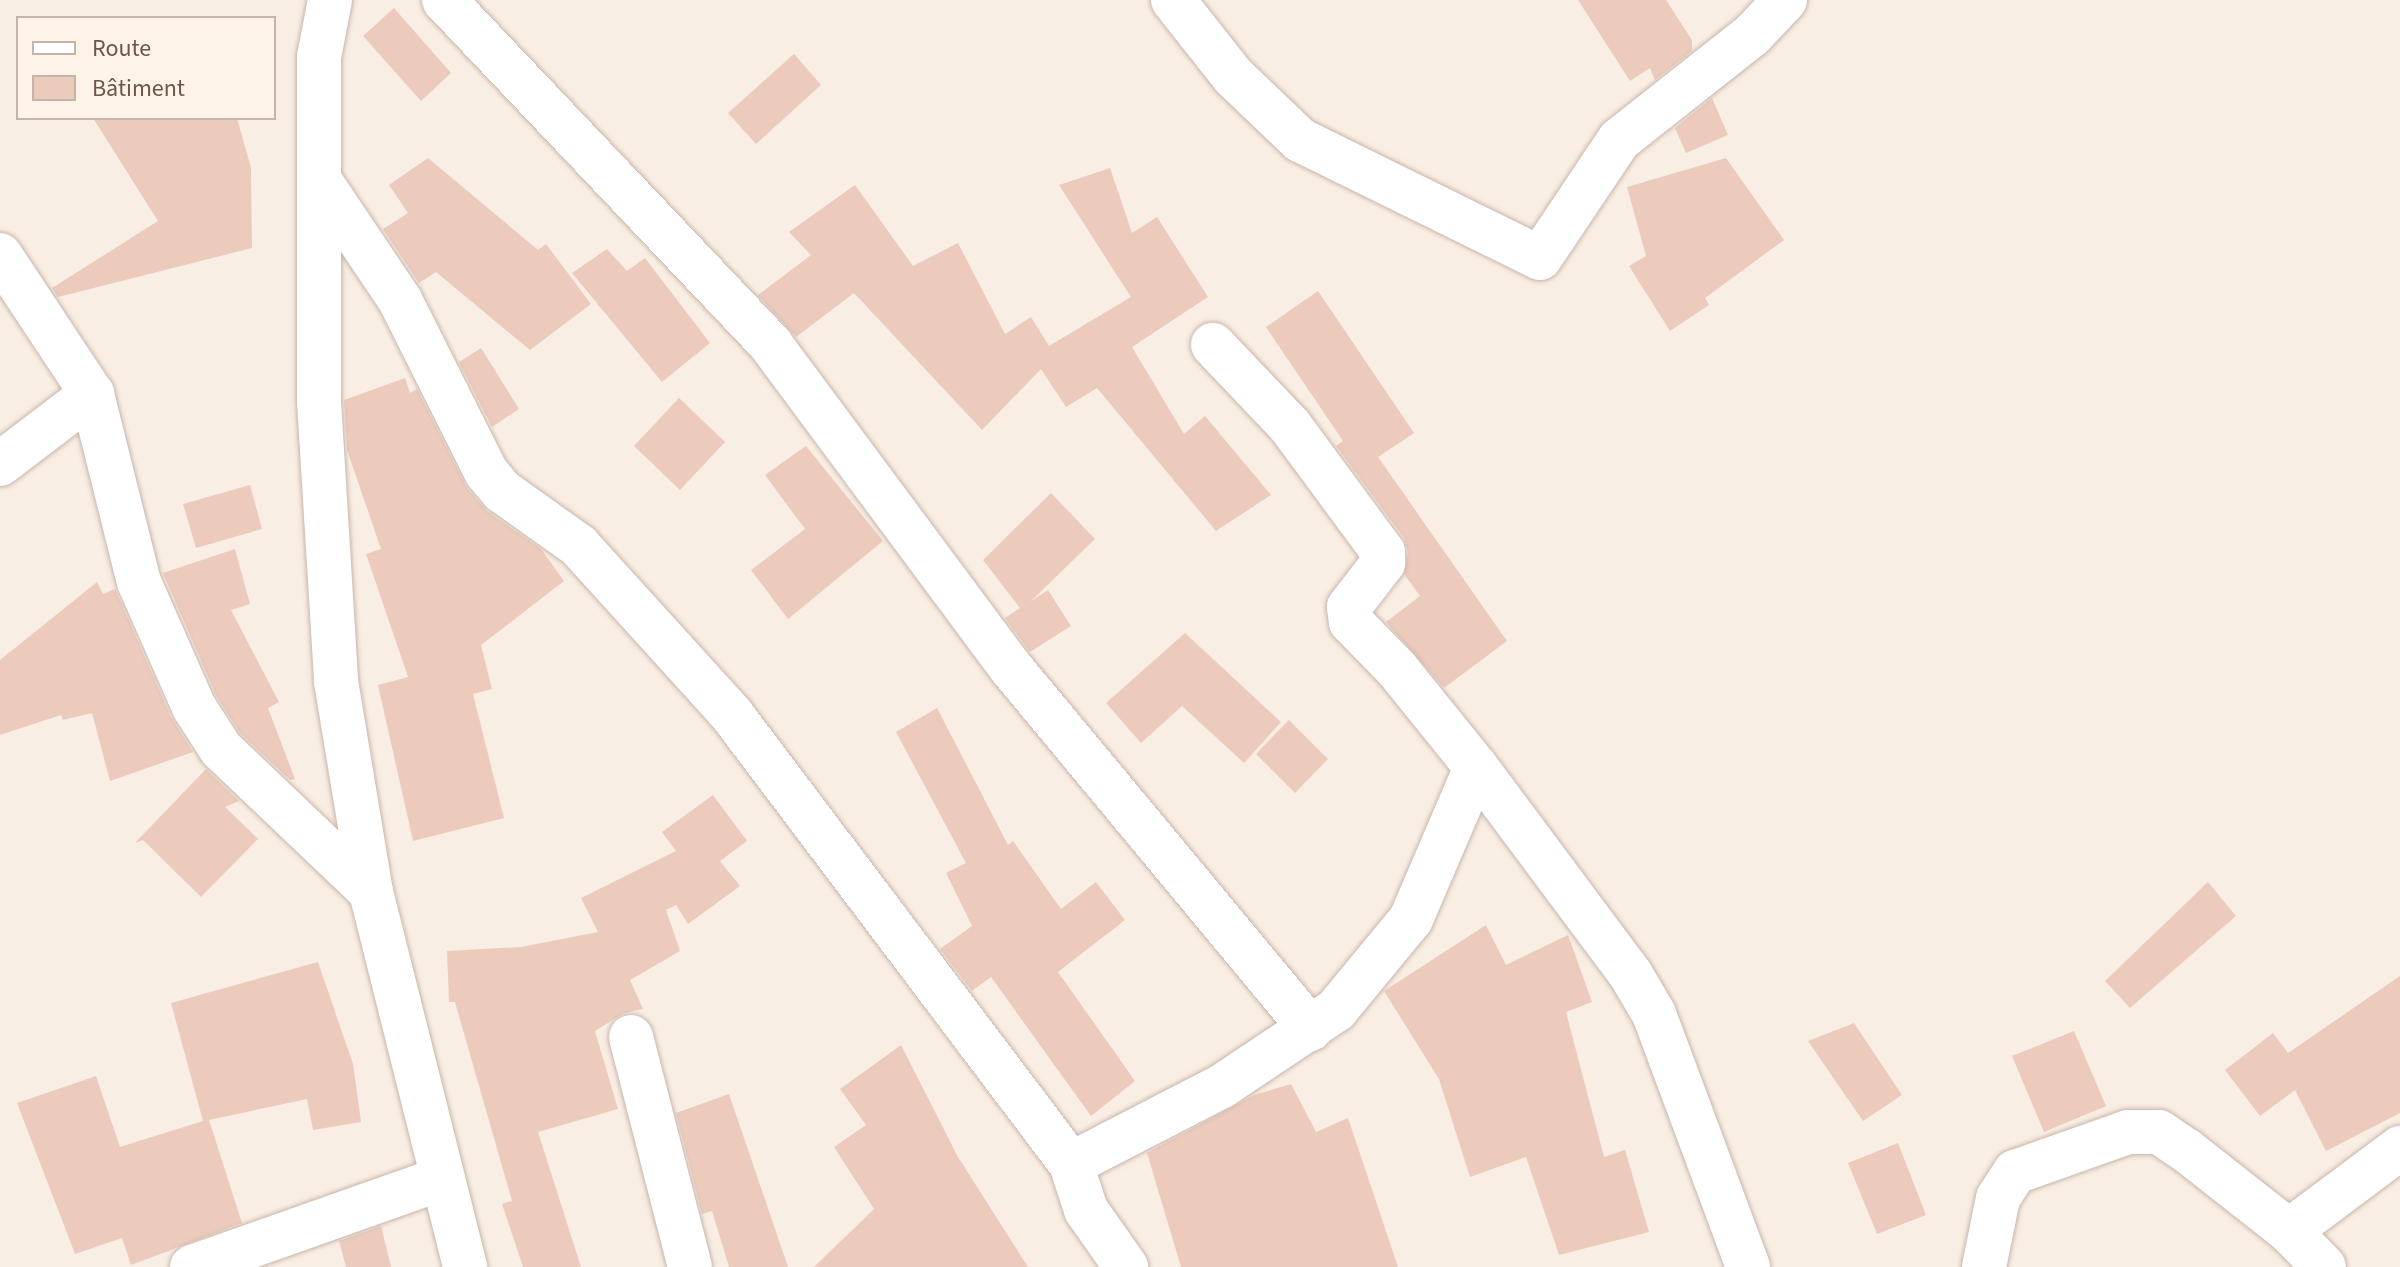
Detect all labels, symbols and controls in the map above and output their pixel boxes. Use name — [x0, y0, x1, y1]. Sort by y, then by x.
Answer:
legend — [16, 16, 276, 120]
text: Route — [92, 31, 151, 66]
text: Bâtiment — [92, 71, 185, 106]

